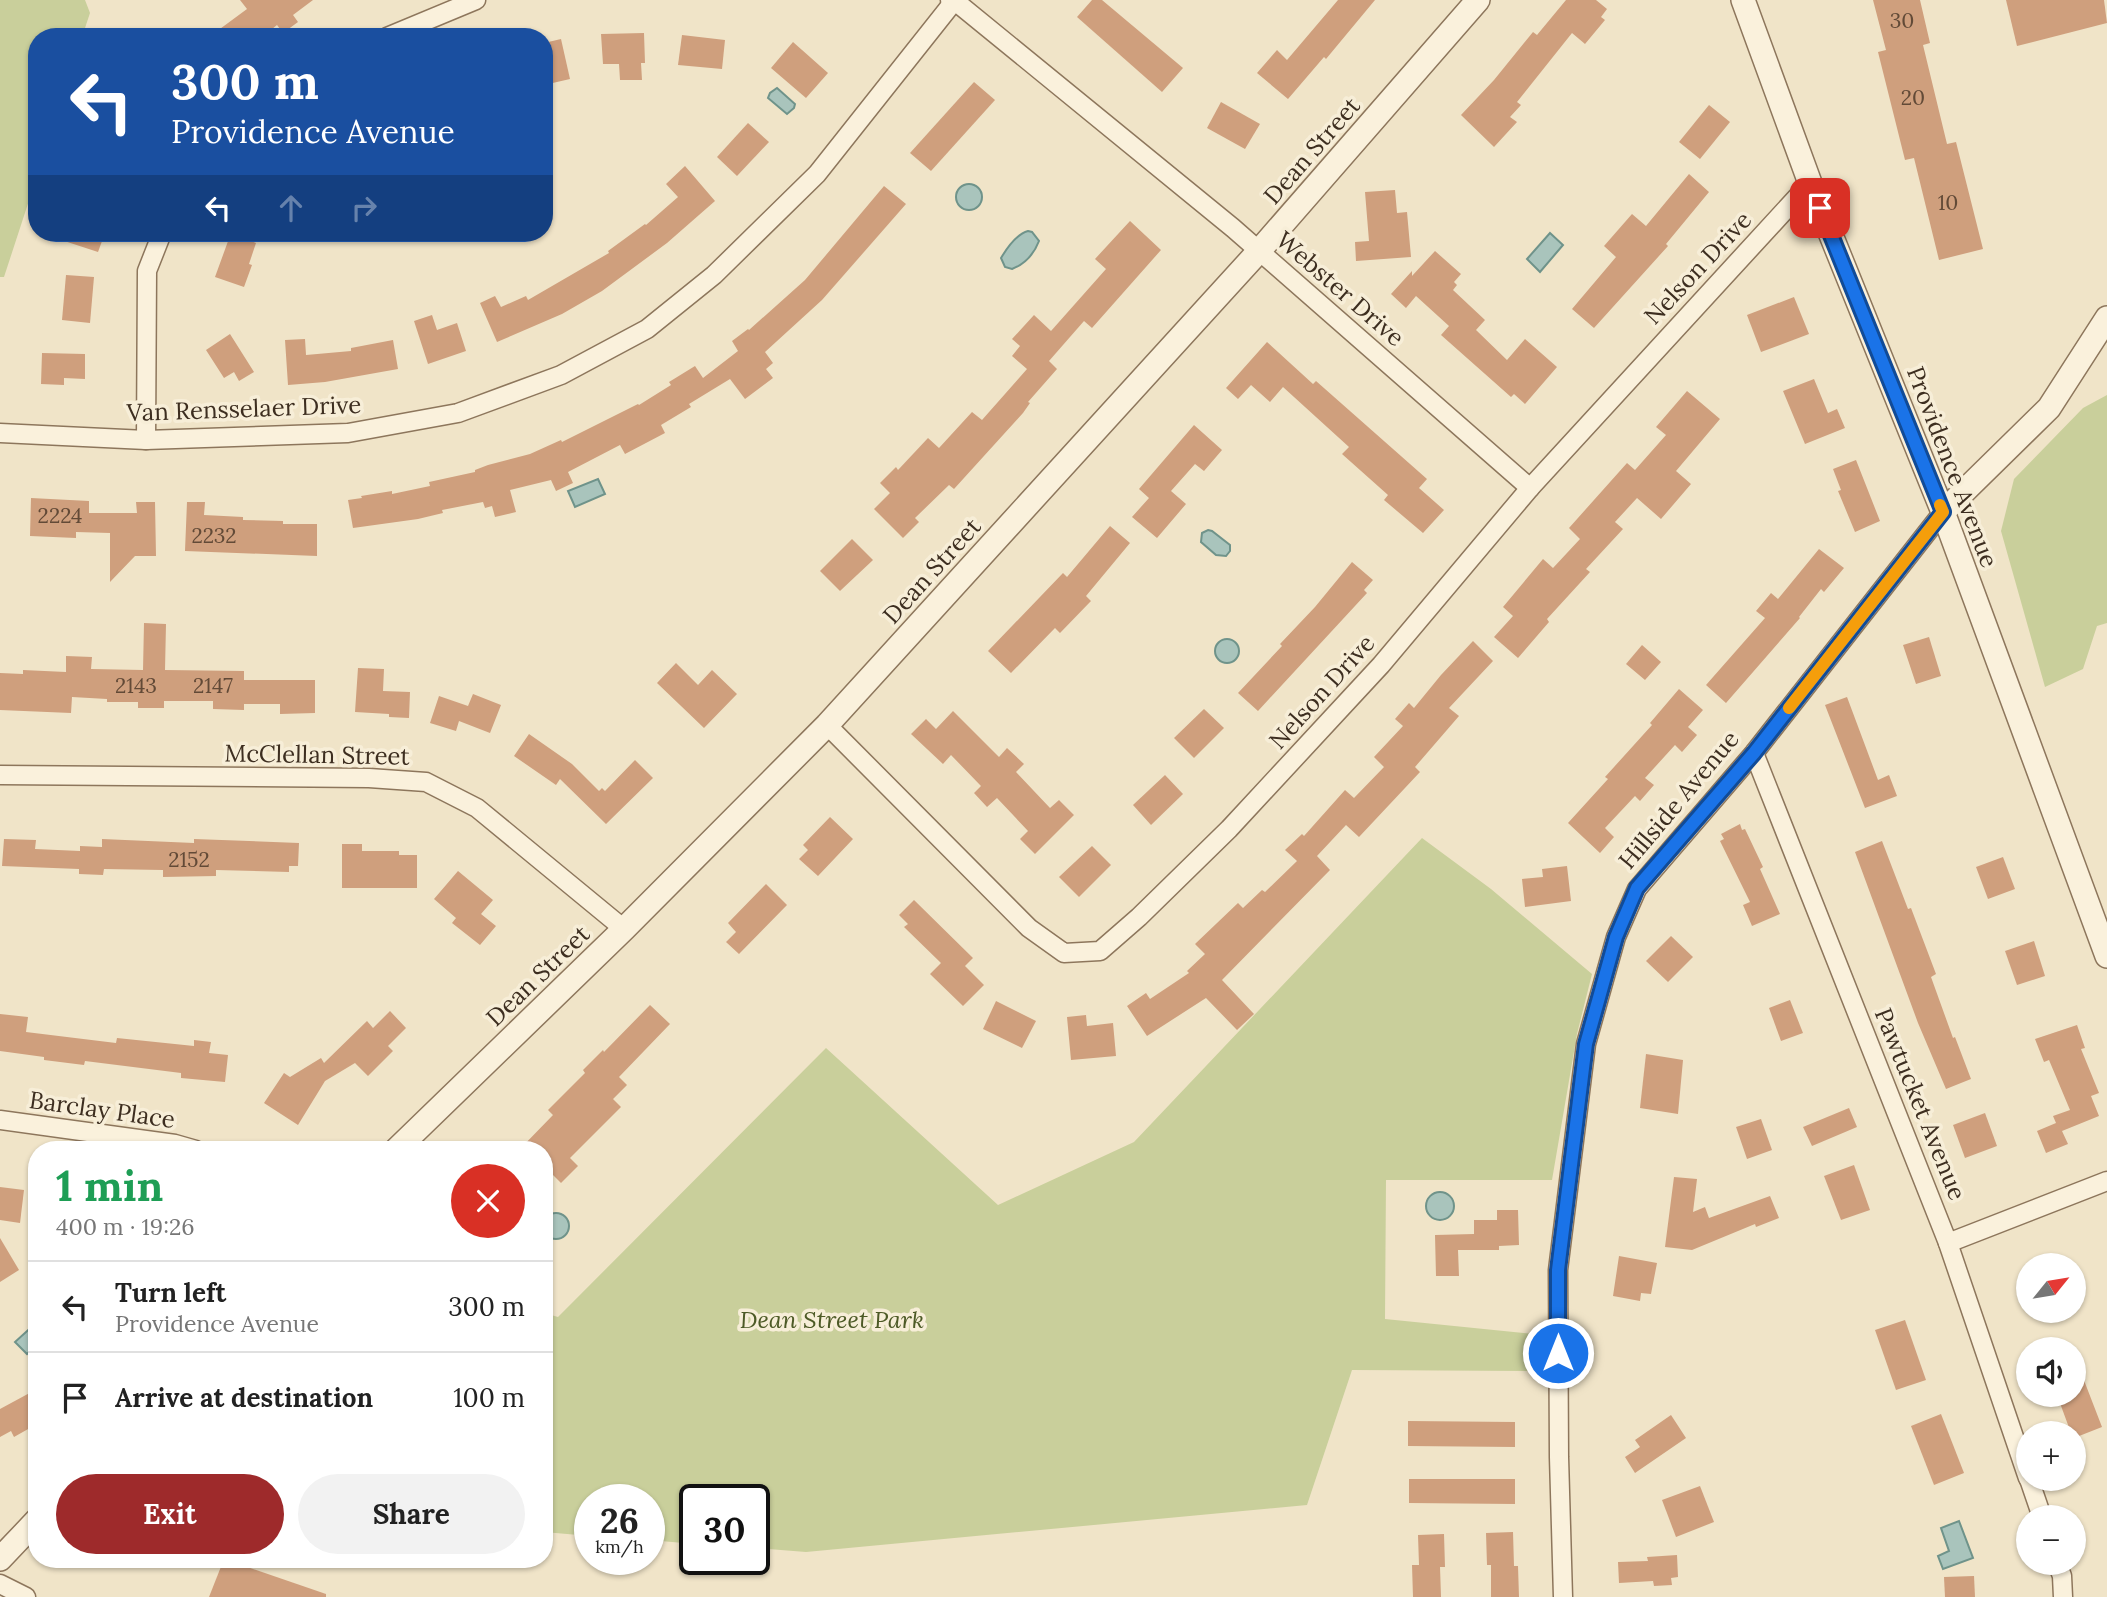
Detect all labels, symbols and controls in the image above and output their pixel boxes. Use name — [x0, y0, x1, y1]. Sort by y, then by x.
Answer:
house number: 30 — [1890, 7, 1914, 34]
text: 300 m — [171, 50, 319, 112]
icon: left — [56, 56, 147, 147]
house number: 20 — [1901, 84, 1925, 111]
street label: Dean Street — [1257, 90, 1367, 211]
text: Providence Avenue — [171, 111, 455, 152]
pin — [1790, 178, 1850, 238]
icon: left — [199, 189, 237, 227]
icon: ahead — [272, 189, 310, 227]
icon: right — [345, 189, 383, 227]
icon: arrive — [1801, 189, 1839, 227]
house number: 10 — [1938, 189, 1958, 216]
street label: Nelson Drive — [1637, 205, 1758, 331]
street label: Webster Drive — [1270, 224, 1411, 353]
street label: Providence Avenue — [1900, 362, 2005, 572]
street label: Van Rensselaer Drive — [125, 389, 362, 428]
house number: 2224 — [38, 502, 82, 529]
street label: Dean Street — [876, 511, 988, 630]
house number: 2232 — [191, 522, 237, 549]
street label: Nelson Drive — [1262, 628, 1381, 755]
house number: 2143 — [115, 672, 157, 699]
house number: 2147 — [193, 672, 233, 699]
street label: Hillside Avenue — [1612, 724, 1746, 875]
street label: McClellan Street — [224, 737, 411, 772]
house number: 2152 — [168, 846, 210, 873]
street label: Dean Street — [479, 918, 596, 1033]
street label: Pawtucket Avenue — [1868, 1003, 1973, 1204]
street label: Barclay Place — [27, 1084, 177, 1135]
text: 1 min — [56, 1159, 163, 1213]
button: close — [451, 1164, 525, 1238]
text: 400 m · 19:26 — [56, 1212, 195, 1241]
north arrow — [2016, 1253, 2086, 1323]
map controls — [2016, 1253, 2086, 1575]
text: Turn left — [115, 1276, 226, 1309]
icon: left — [56, 1288, 94, 1326]
text: 300 m — [448, 1290, 525, 1323]
park label: Dean Street Park — [740, 1304, 924, 1335]
text: Providence Avenue — [115, 1309, 319, 1338]
position arrow — [1521, 1316, 1595, 1390]
button: sound — [2016, 1337, 2086, 1407]
icon: arrive — [56, 1379, 94, 1417]
text: Arrive at destination — [115, 1381, 373, 1414]
text: 100 m — [453, 1381, 525, 1414]
button: + — [2016, 1421, 2086, 1491]
button: Exit — [56, 1474, 284, 1554]
button: Share — [298, 1474, 525, 1554]
speed limit sign: 30 — [679, 1484, 770, 1575]
text: 26 — [600, 1498, 639, 1543]
button: − — [2016, 1505, 2086, 1575]
text: km/h — [595, 1535, 644, 1558]

